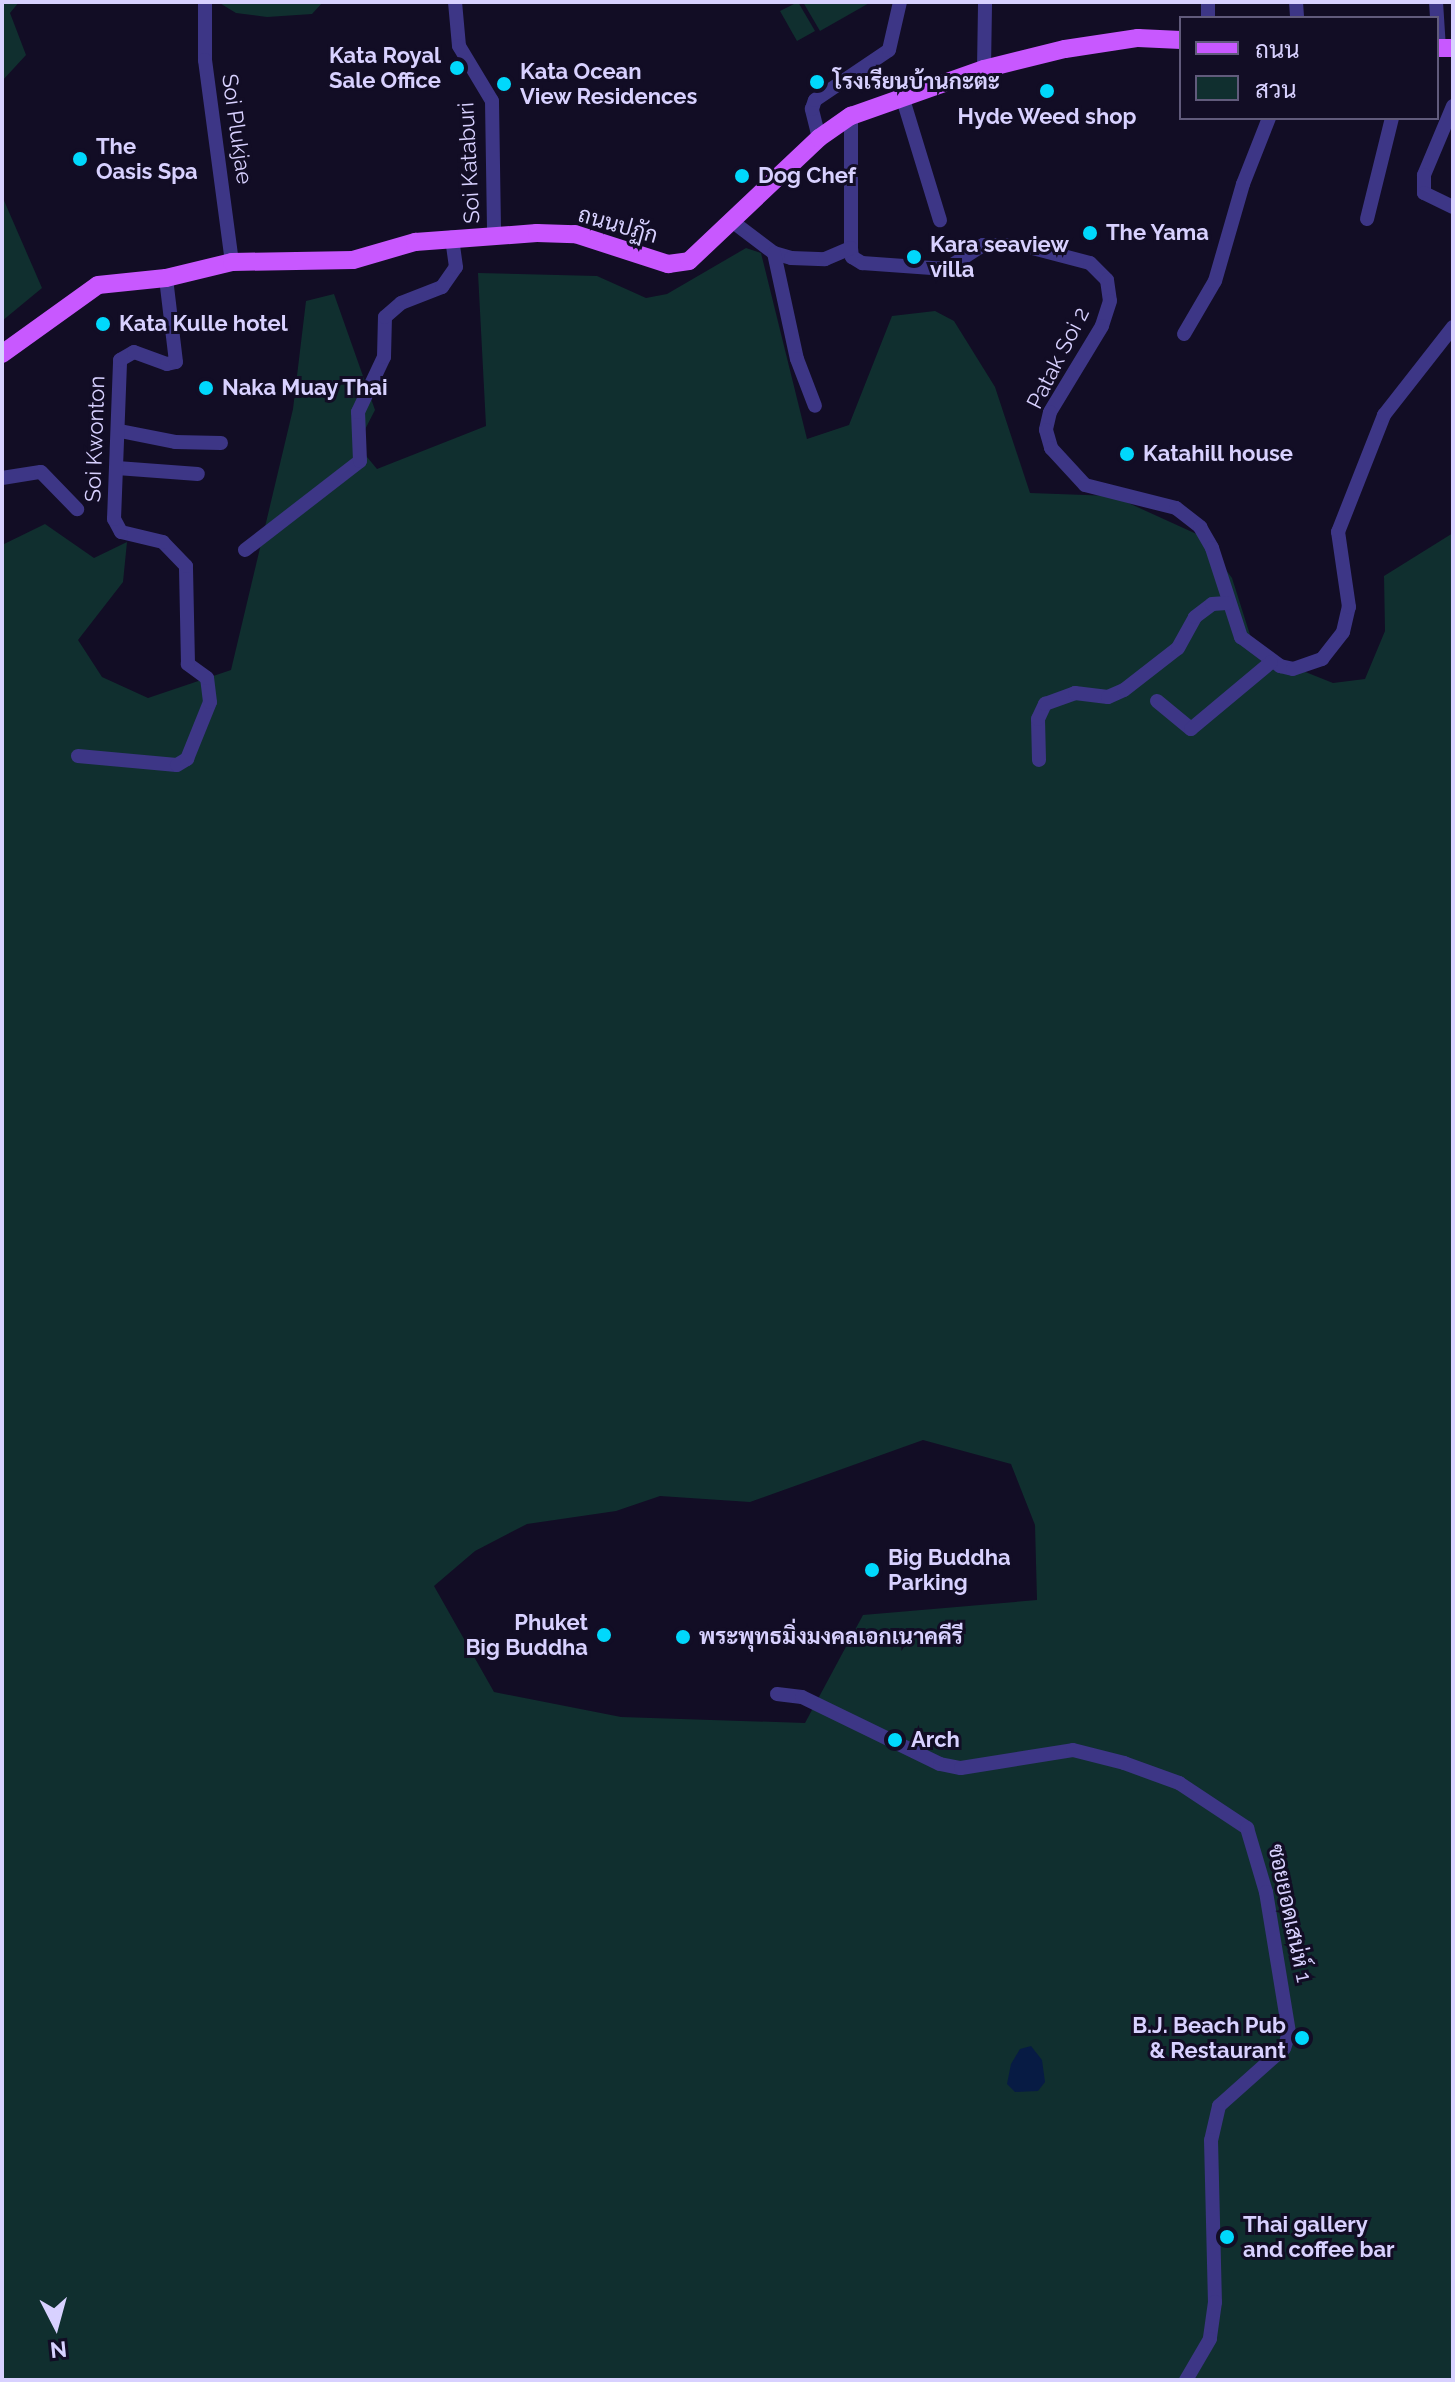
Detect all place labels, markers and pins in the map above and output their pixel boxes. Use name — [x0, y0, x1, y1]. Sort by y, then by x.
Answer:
place label: Kata Royal Sale Office — [329, 42, 441, 94]
place label: Kata Ocean View Residences — [520, 58, 698, 110]
marker: Kata Royal Sale Office — [448, 59, 466, 77]
place label: โรงเรียนบ้านกะตะ — [833, 69, 1000, 95]
marker: โรงเรียนบ้านกะตะ — [808, 73, 826, 91]
marker: Kata Ocean View Residences — [495, 75, 513, 93]
marker: Hyde Weed shop — [1038, 82, 1056, 100]
place label: Hyde Weed shop — [957, 104, 1137, 130]
place label: The Oasis Spa — [96, 133, 198, 184]
marker: The Oasis Spa — [71, 150, 89, 168]
place label: Dog Chef — [758, 163, 856, 189]
marker: Dog Chef — [733, 167, 751, 185]
place label: The Yama — [1106, 220, 1210, 246]
marker: The Yama — [1081, 224, 1099, 242]
place label: Kara seaview villa — [930, 231, 1069, 282]
marker: Kara seaview villa — [905, 248, 923, 266]
place label: Kata Kulle hotel — [119, 311, 288, 337]
marker: Kata Kulle hotel — [94, 315, 112, 333]
place label: Naka Muay Thai — [222, 375, 389, 401]
marker: Naka Muay Thai — [197, 379, 215, 397]
place label: Katahill house — [1143, 441, 1294, 467]
marker: Katahill house — [1118, 445, 1136, 463]
place label: Big Buddha Parking — [888, 1544, 1011, 1596]
marker: Big Buddha Parking — [863, 1561, 881, 1579]
place label: Phuket Big Buddha — [465, 1609, 588, 1660]
place label: พระพุทธมิ่งมงคลเอกเนาคคีรี — [699, 1624, 963, 1650]
marker: Phuket Big Buddha — [595, 1626, 613, 1644]
marker: พระพุทธมิ่งมงคลเอกเนาคคีรี — [674, 1628, 692, 1646]
place label: Arch — [911, 1727, 960, 1753]
marker: Arch — [886, 1731, 904, 1749]
place label: B.J. Beach Pub & Restaurant — [1132, 2012, 1286, 2064]
marker: B.J. Beach Pub & Restaurant — [1293, 2029, 1311, 2047]
place label: Thai gallery and coffee bar — [1243, 2211, 1395, 2262]
marker: Thai gallery and coffee bar — [1218, 2228, 1236, 2246]

